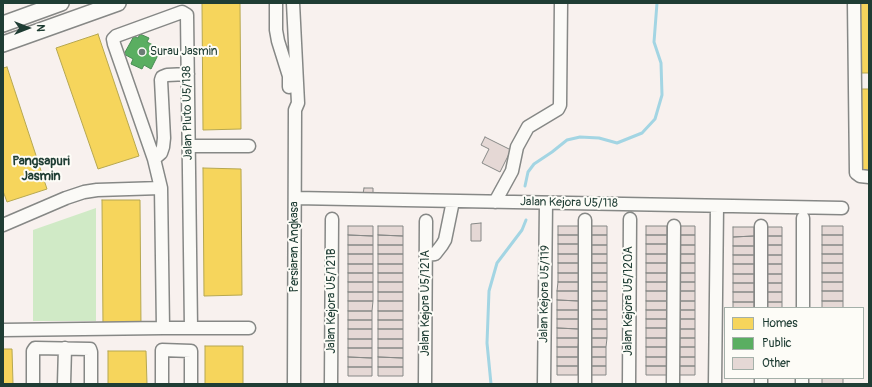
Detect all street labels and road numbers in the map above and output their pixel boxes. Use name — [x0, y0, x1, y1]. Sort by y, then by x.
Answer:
street label: Jalan Pluto U5/138 — [180, 66, 196, 160]
street label: Jalan Kejora U5/118 — [520, 195, 618, 211]
street label: Persiaran Angkasa — [288, 202, 302, 292]
street label: Jalan Kejora U5/119 — [537, 245, 553, 343]
street label: Jalan Kejora U5/120A — [622, 246, 636, 356]
street label: Jalan Kejora U5/121B — [325, 248, 339, 354]
street label: Jalan Kejora U5/121A — [419, 250, 433, 356]

